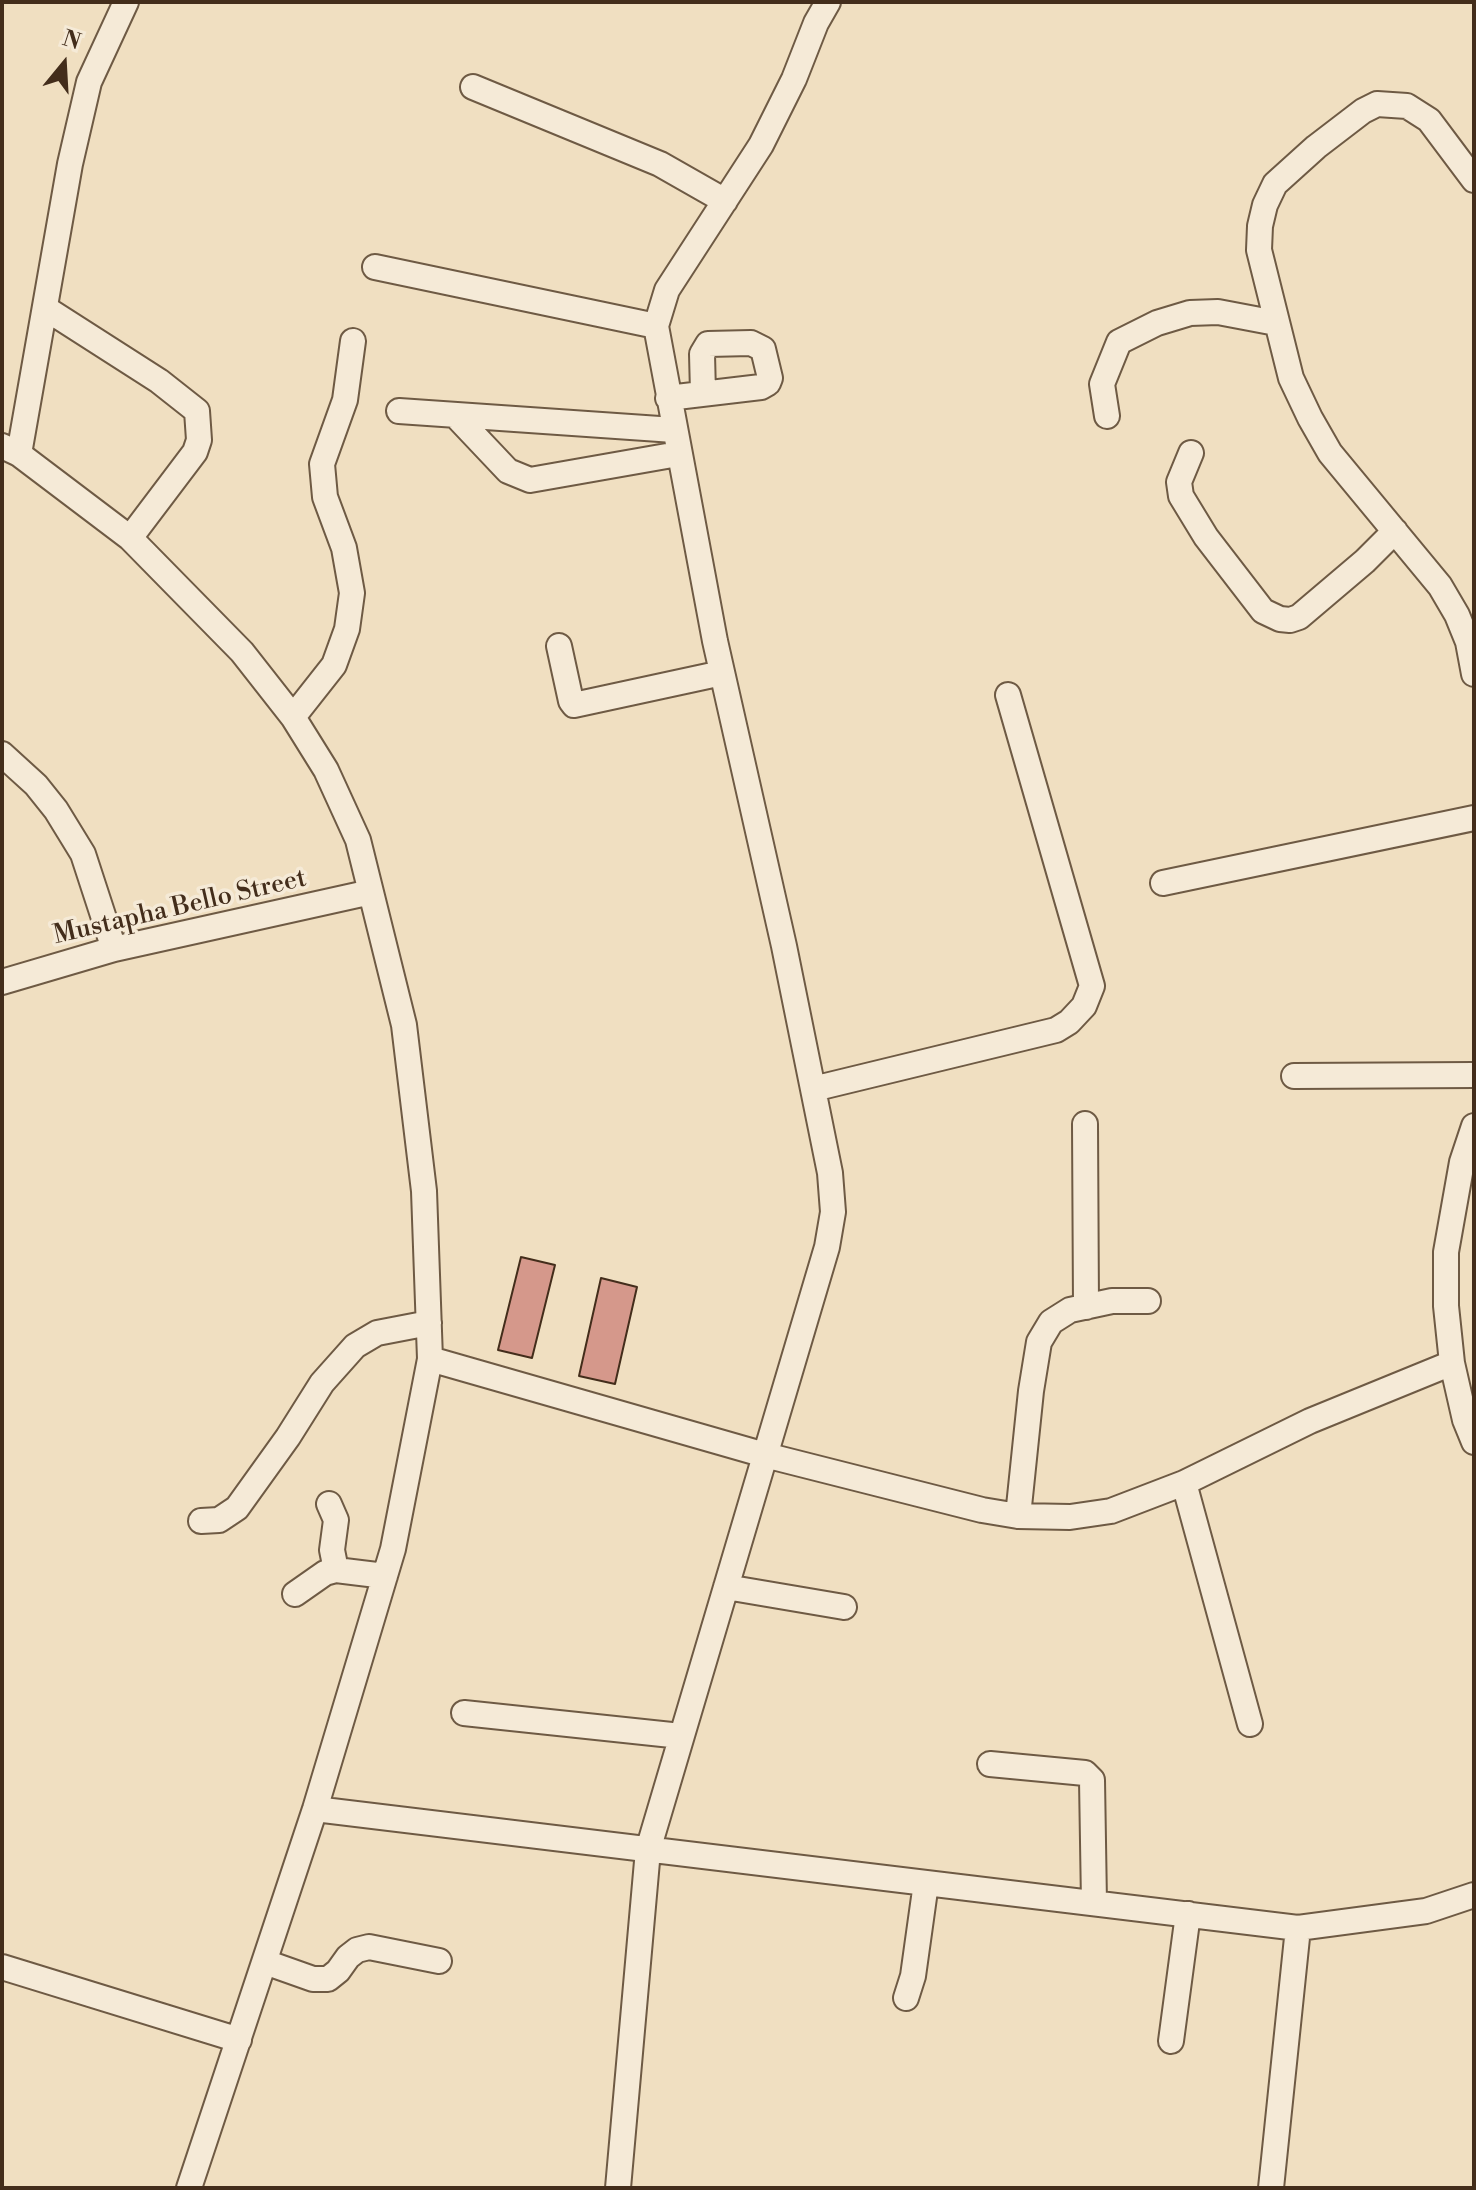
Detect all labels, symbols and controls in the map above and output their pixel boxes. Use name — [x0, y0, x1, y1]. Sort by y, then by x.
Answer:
north arrow — [24, 24, 104, 104]
text: N — [59, 25, 84, 56]
street label: Mustapha Bello Street — [51, 864, 309, 952]

